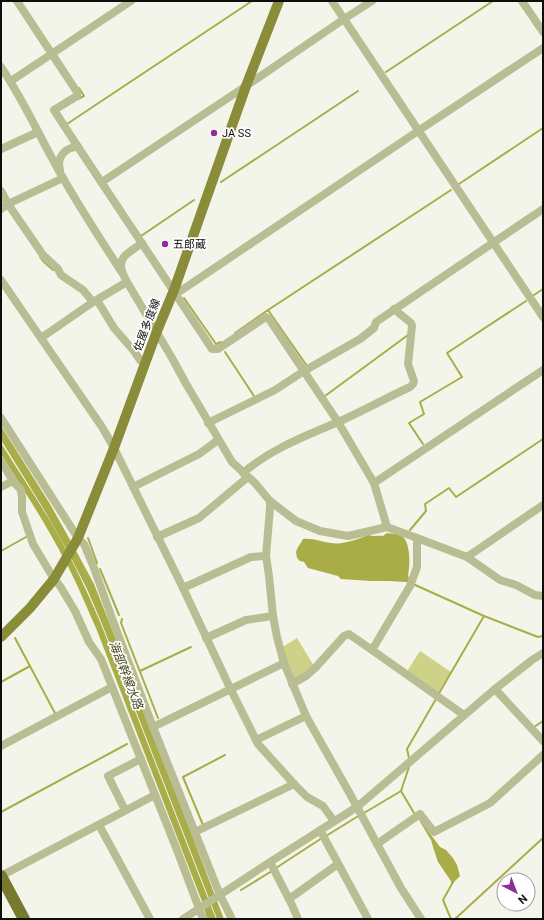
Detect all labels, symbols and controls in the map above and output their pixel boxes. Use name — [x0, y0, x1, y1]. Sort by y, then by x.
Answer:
place label: JA SS — [222, 127, 251, 140]
marker: JA SS — [209, 128, 219, 138]
place label: 五郎蔵 — [173, 238, 206, 251]
marker: 五郎蔵 — [160, 239, 170, 249]
street label: 佐屋多度線 — [131, 297, 163, 353]
water label: 海部幹線水路 — [107, 639, 146, 712]
north arrow — [496, 872, 536, 912]
text: N — [515, 892, 530, 907]

